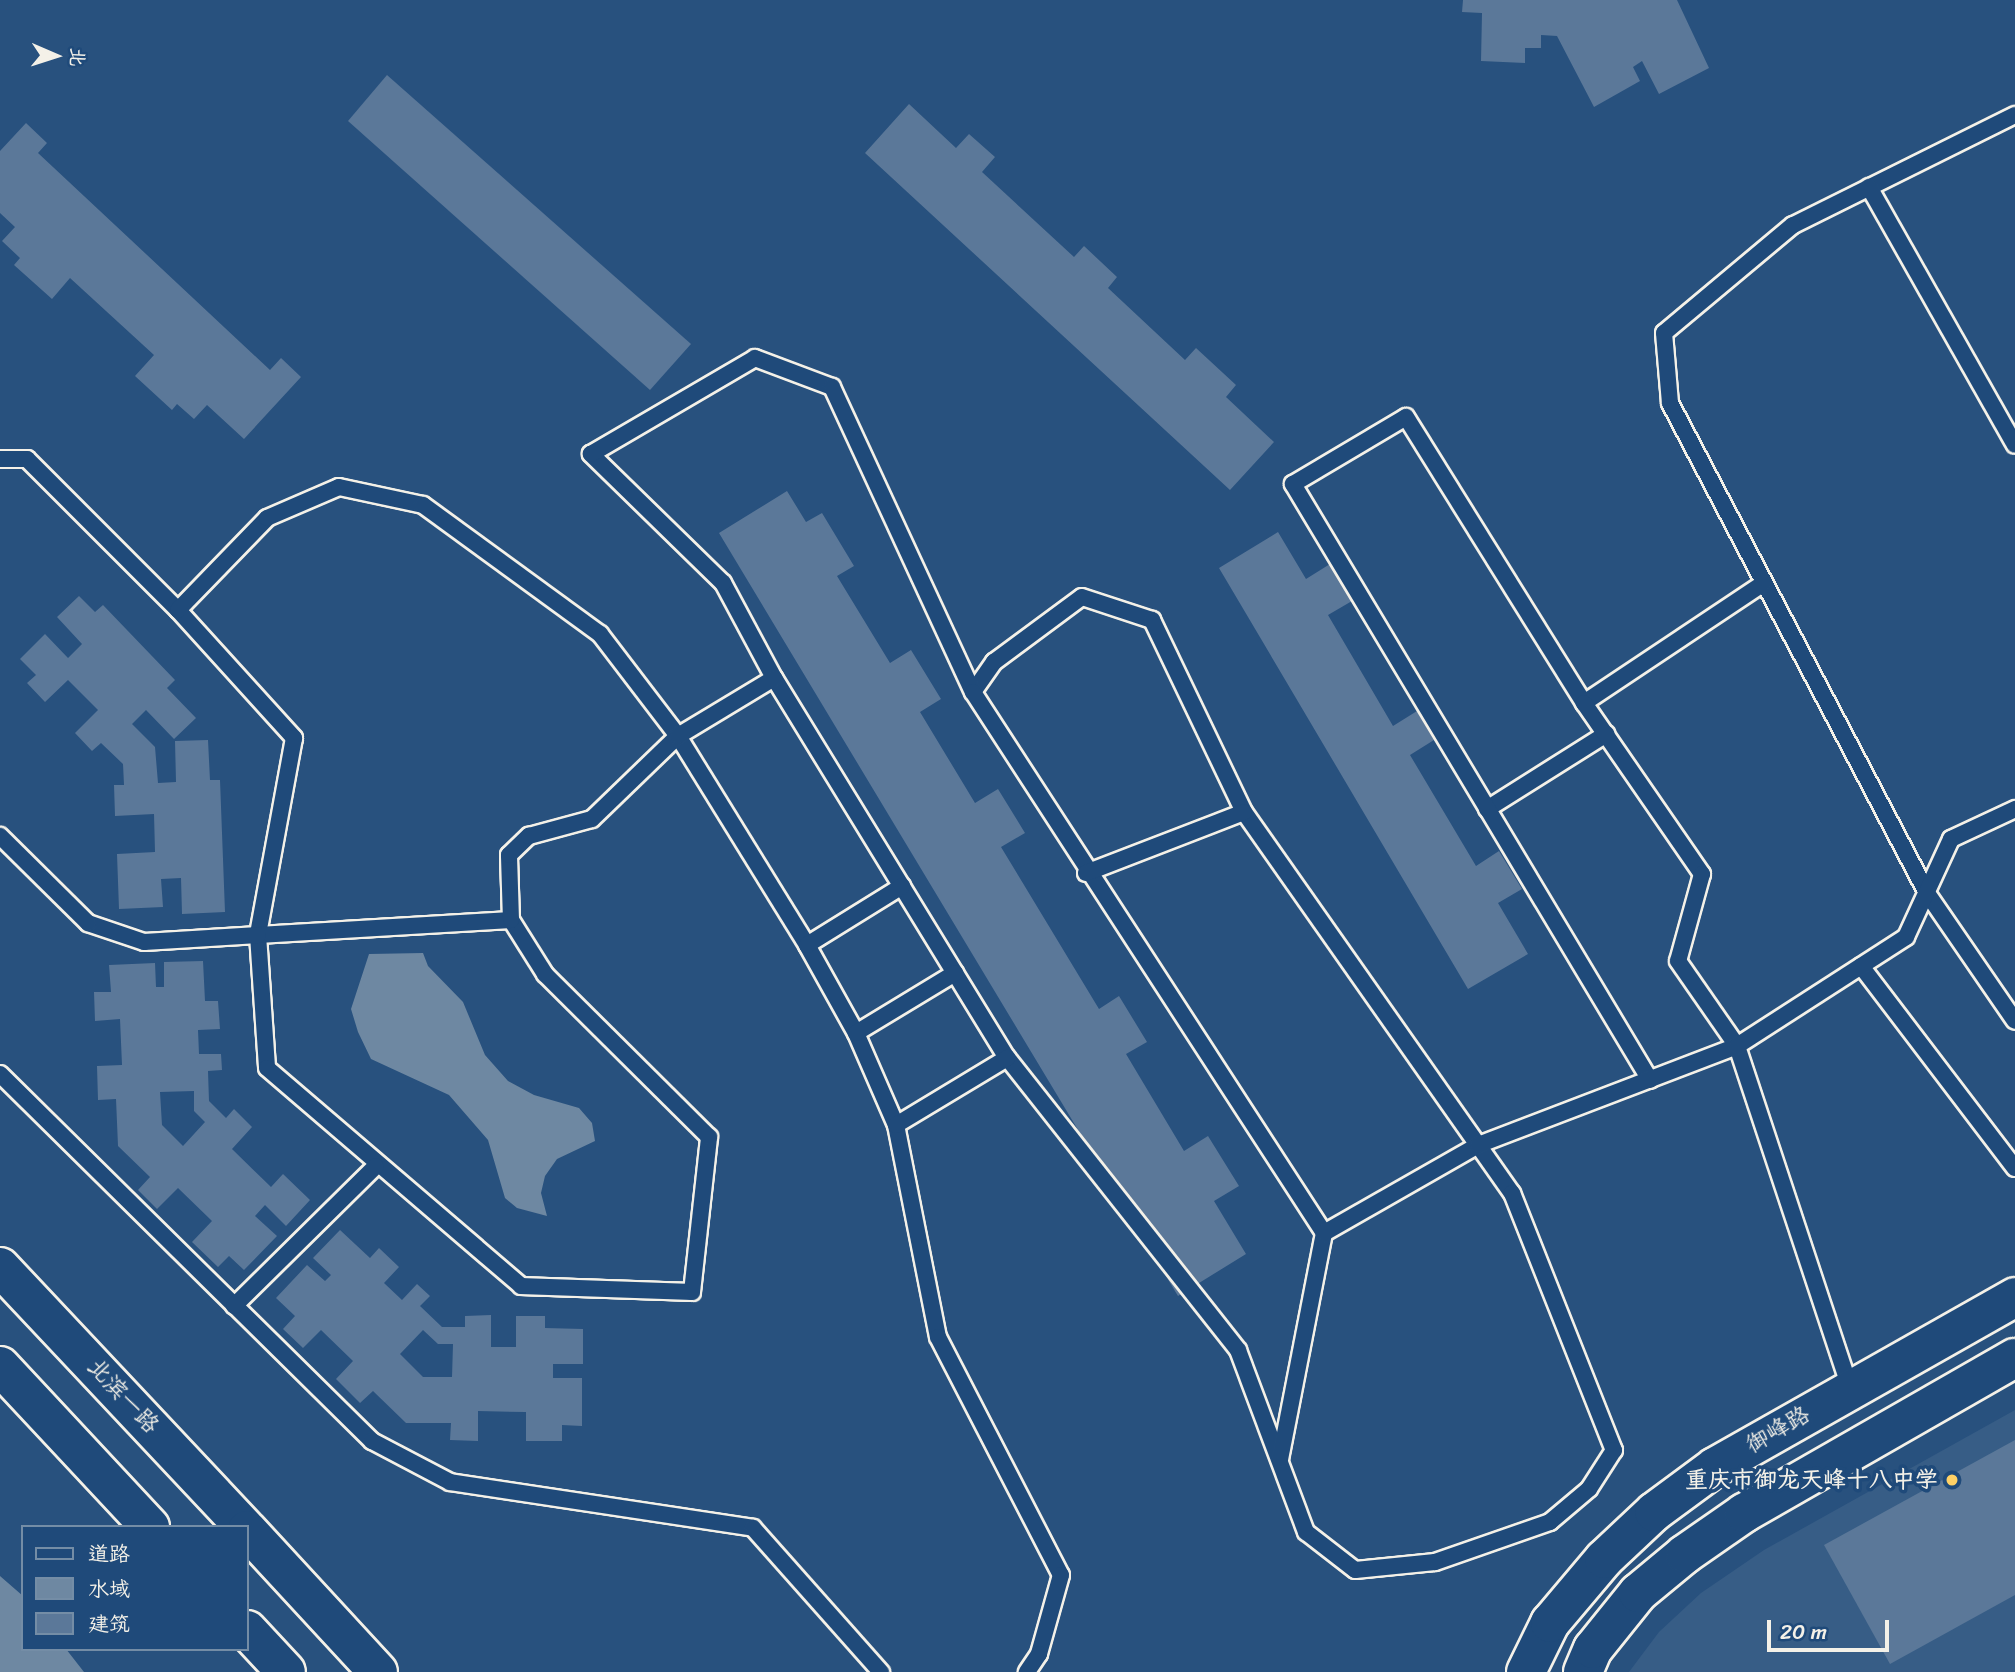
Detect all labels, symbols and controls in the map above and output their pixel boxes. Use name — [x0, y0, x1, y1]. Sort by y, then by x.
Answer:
north arrow — [21, 21, 91, 91]
text: 北 — [60, 47, 94, 67]
street label: 北滨一路 — [82, 1353, 164, 1439]
street label: 御峰路 — [1741, 1401, 1815, 1459]
place label: 重庆市御龙天峰十八中学 — [1685, 1466, 1938, 1494]
marker: 重庆市御龙天峰十八中学 — [1944, 1472, 1960, 1488]
legend — [21, 1525, 248, 1651]
text: 道路 — [88, 1535, 130, 1573]
text: 水域 — [88, 1570, 130, 1608]
text: 建筑 — [88, 1605, 130, 1643]
scale bar — [1770, 1606, 1892, 1650]
text: 20 m — [1780, 1613, 1827, 1651]

